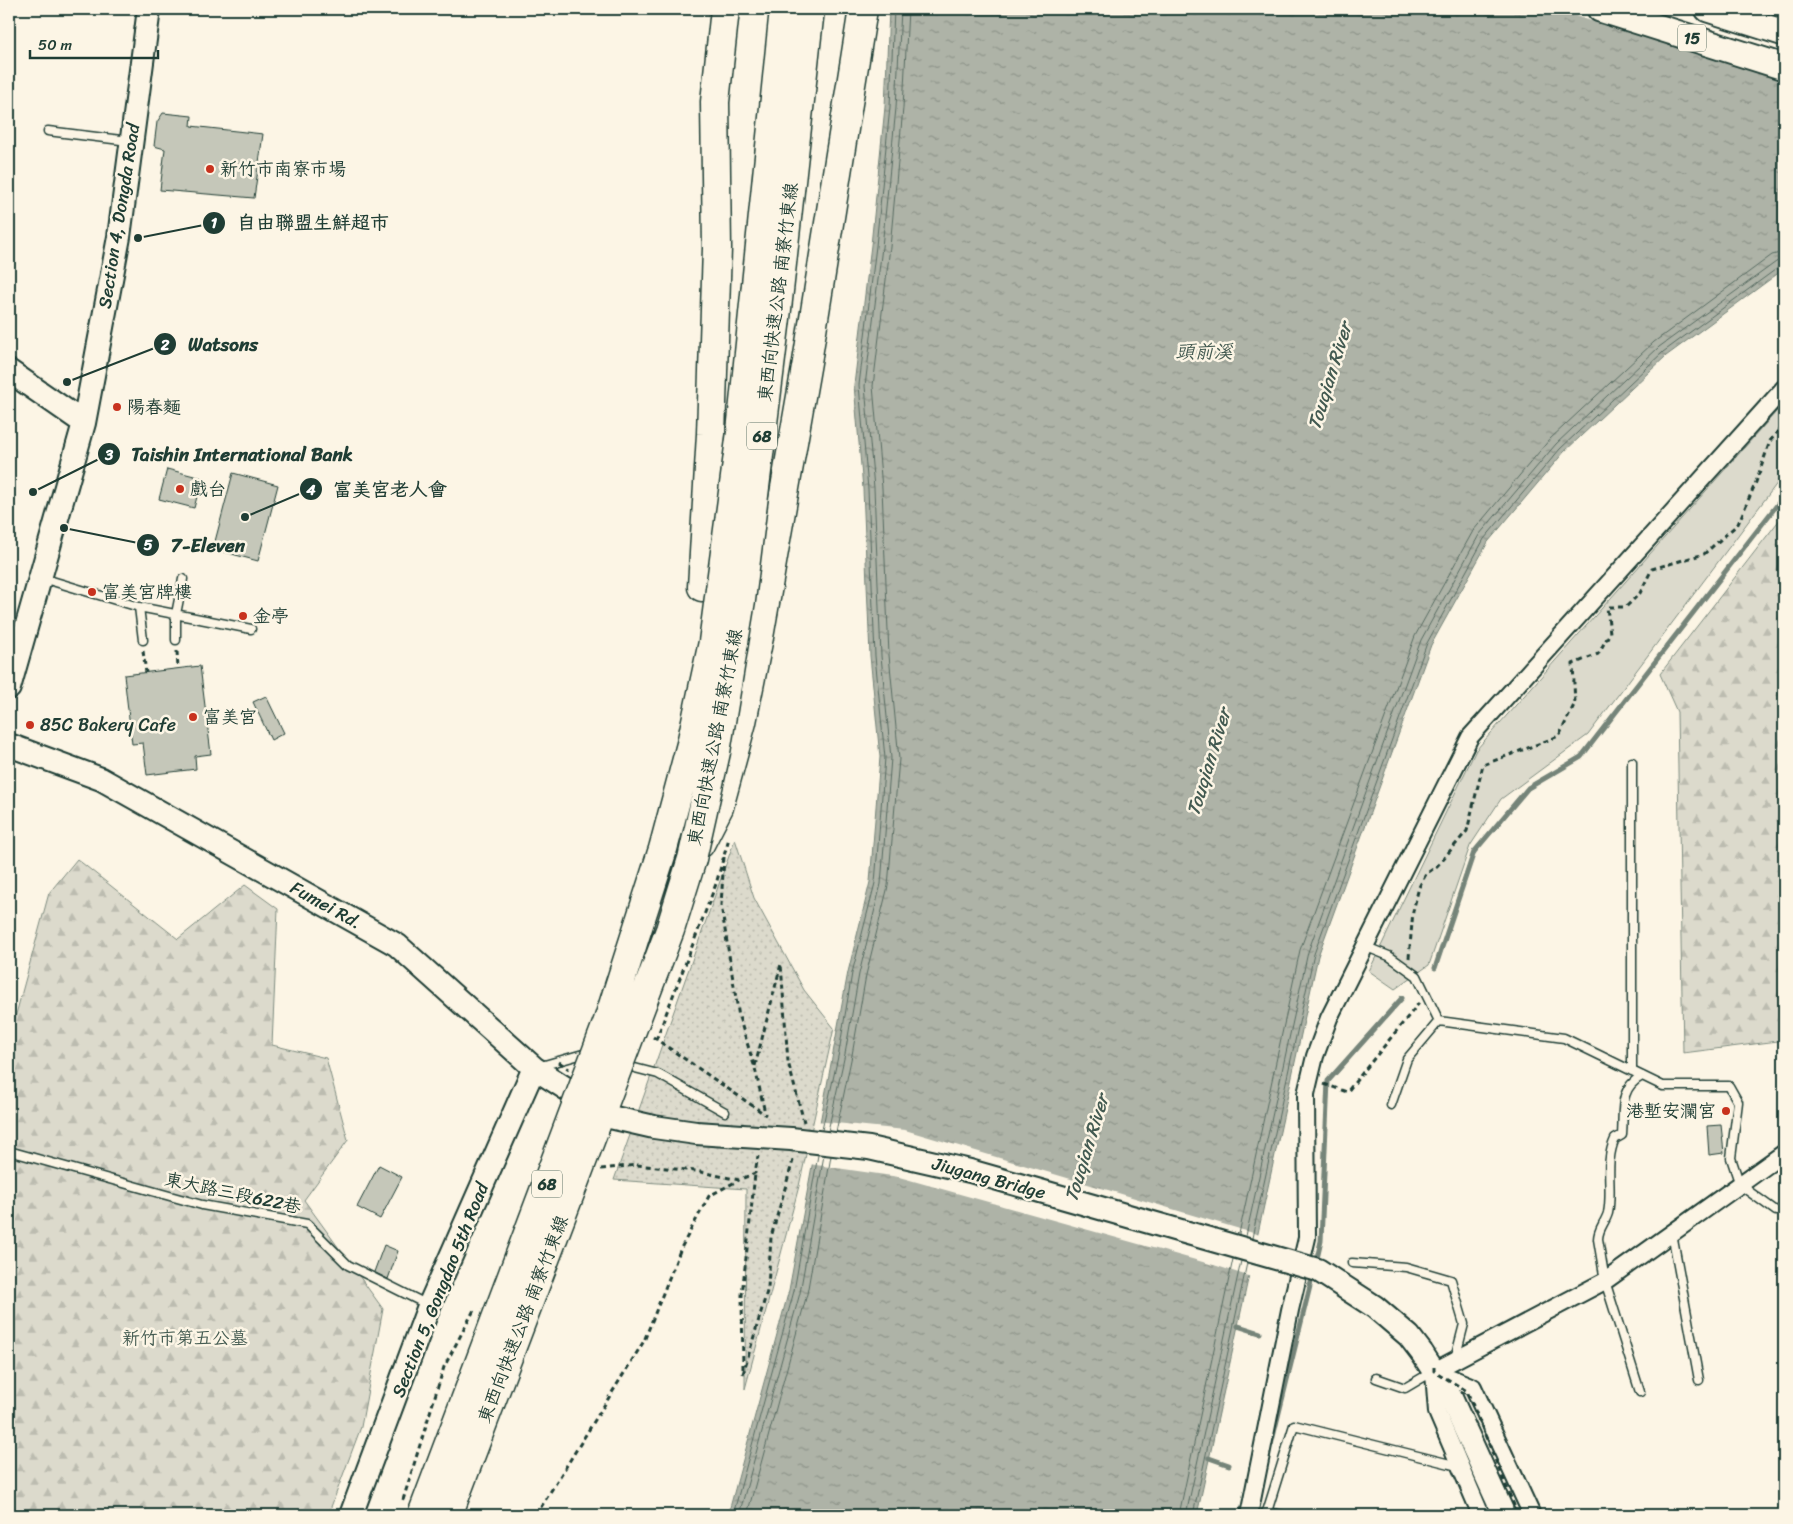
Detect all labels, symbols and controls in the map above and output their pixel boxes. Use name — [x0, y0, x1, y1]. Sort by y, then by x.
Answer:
road number: 15 — [1678, 24, 1706, 52]
scale bar — [30, 28, 158, 60]
text: 50 m — [38, 32, 73, 58]
street label: Section 4, Dongda Road — [89, 120, 150, 311]
place label: 新竹市南寮市場 — [220, 153, 346, 185]
marker: 新竹市南寮市場 — [204, 163, 216, 175]
street label: 東西向快速公路 南寮竹東線 — [749, 181, 807, 403]
callout: 自由聯盟生鮮超市 — [202, 206, 399, 240]
text: 自由聯盟生鮮超市 — [237, 206, 389, 239]
text: 1 — [211, 210, 218, 236]
water label: Touqian River — [1298, 315, 1362, 434]
callout: Watsons — [153, 327, 268, 361]
text: Watsons — [188, 328, 259, 361]
text: 2 — [160, 332, 170, 358]
water label: 頭前溪 — [1175, 335, 1233, 368]
place label: 陽春麵 — [127, 391, 181, 423]
marker: 陽春麵 — [111, 401, 123, 413]
road number: 68 — [747, 422, 777, 450]
callout: Taishin International Bank — [96, 437, 363, 471]
text: Taishin International Bank — [131, 438, 353, 471]
text: 3 — [104, 442, 114, 468]
callout: 富美宮老人會 — [298, 472, 457, 506]
place label: 戲台 — [190, 473, 226, 505]
text: 富美宮老人會 — [333, 473, 447, 506]
text: 4 — [305, 477, 316, 503]
marker: 戲台 — [174, 483, 186, 495]
callout: 7-Eleven — [135, 528, 255, 562]
text: 7-Eleven — [171, 529, 246, 562]
text: 5 — [143, 532, 153, 558]
place label: 富美宮牌樓 — [102, 576, 192, 608]
marker: 富美宮牌樓 — [86, 586, 98, 598]
place label: 金亭 — [253, 600, 289, 632]
marker: 金亭 — [237, 610, 249, 622]
street label: 東西向快速公路 南寮竹東線 — [678, 626, 752, 848]
place label: 富美宮 — [203, 701, 257, 733]
water label: Touqian River — [1177, 701, 1241, 820]
place label: 85C Bakery Cafe — [40, 709, 176, 741]
marker: 富美宮 — [187, 711, 199, 723]
marker: 85C Bakery Cafe — [24, 719, 36, 731]
street label: Fumei Rd. — [284, 872, 368, 938]
water label: Touqian River — [1055, 1087, 1119, 1206]
place label: 港塹安瀾宮 — [1626, 1095, 1716, 1127]
marker: 港塹安瀾宮 — [1720, 1105, 1732, 1117]
street label: Jiugang Bridge — [928, 1147, 1049, 1208]
street label: 東大路三段622巷 — [162, 1163, 304, 1223]
road number: 68 — [532, 1170, 562, 1198]
street label: Section 5, Gongdao 5th Road — [382, 1176, 498, 1402]
street label: 東西向快速公路 南寮竹東線 — [469, 1210, 577, 1428]
park label: 新竹市第五公墓 — [122, 1322, 248, 1354]

